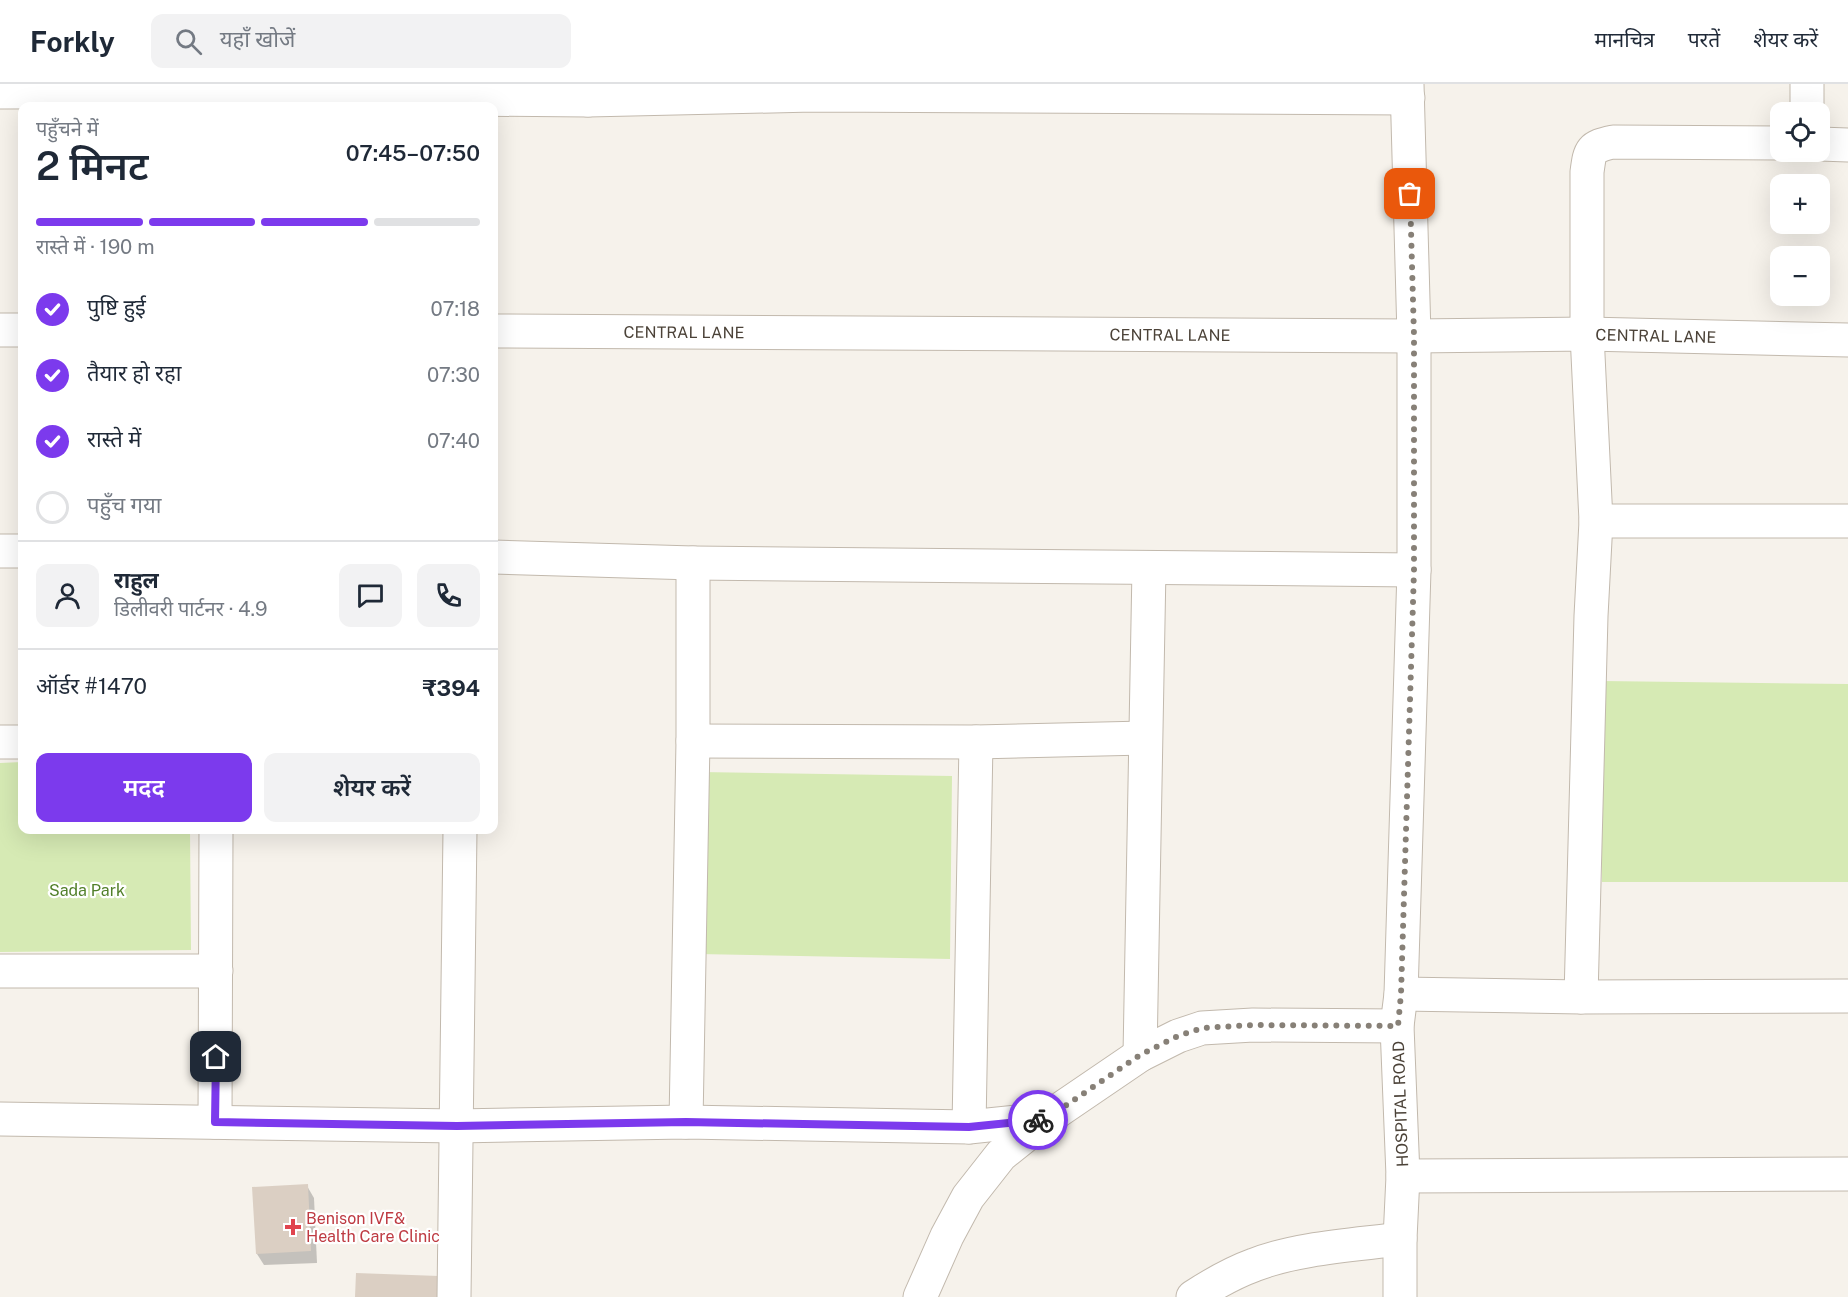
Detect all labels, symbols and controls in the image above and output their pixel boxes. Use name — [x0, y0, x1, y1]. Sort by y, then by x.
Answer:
search box — [151, 14, 571, 68]
text: Forkly — [30, 25, 115, 58]
icon: search — [172, 25, 205, 58]
text: यहाँ खोजें — [220, 26, 295, 52]
text: मानचित्र — [1595, 27, 1655, 52]
text: परतें — [1688, 27, 1720, 52]
text: शेयर करें — [1753, 27, 1818, 52]
map controls — [1770, 102, 1830, 306]
button: locate — [1770, 102, 1830, 162]
text: पहुँचने में — [36, 117, 99, 141]
text: 07:45–07:50 — [346, 140, 480, 166]
text: 2 मिनट — [36, 143, 148, 189]
pin — [1384, 168, 1435, 219]
button: + — [1770, 174, 1830, 234]
icon: bag — [1393, 177, 1426, 210]
text: रास्ते में · 190 m — [36, 235, 154, 259]
button: − — [1770, 246, 1830, 306]
icon: check — [36, 293, 69, 326]
text: पुष्टि हुई — [87, 294, 146, 320]
text: 07:18 — [431, 297, 480, 321]
street label: CENTRAL LANE — [623, 323, 745, 342]
street label: CENTRAL LANE — [1109, 325, 1231, 345]
street label: CENTRAL LANE — [1595, 325, 1717, 347]
icon: check — [36, 359, 69, 392]
text: तैयार हो रहा — [87, 360, 181, 386]
text: 07:30 — [427, 363, 480, 387]
icon: check — [36, 425, 69, 458]
text: रास्ते में — [87, 426, 141, 452]
text: 07:40 — [427, 429, 480, 453]
text: पहुँच गया — [87, 492, 161, 518]
button: person — [36, 564, 99, 627]
button: chat — [339, 564, 402, 627]
button: phone — [417, 564, 480, 627]
text: राहुल — [114, 567, 159, 593]
text: डिलीवरी पार्टनर · 4.9 — [114, 597, 268, 621]
text: ऑर्डर #1470 — [36, 673, 147, 699]
text: ₹394 — [422, 675, 480, 701]
button: मदद — [36, 753, 252, 822]
button: शेयर करें — [264, 753, 480, 822]
park label: Sada Park — [49, 881, 125, 900]
pin — [190, 1031, 241, 1082]
icon: home — [199, 1040, 232, 1073]
street label: HOSPITAL ROAD — [1389, 1041, 1412, 1167]
courier — [1008, 1090, 1068, 1150]
icon: bike — [1022, 1104, 1055, 1137]
place label: Benison IVF& Health Care Clinic — [306, 1209, 440, 1246]
marker: Benison IVF& Health Care Clinic — [284, 1218, 302, 1236]

